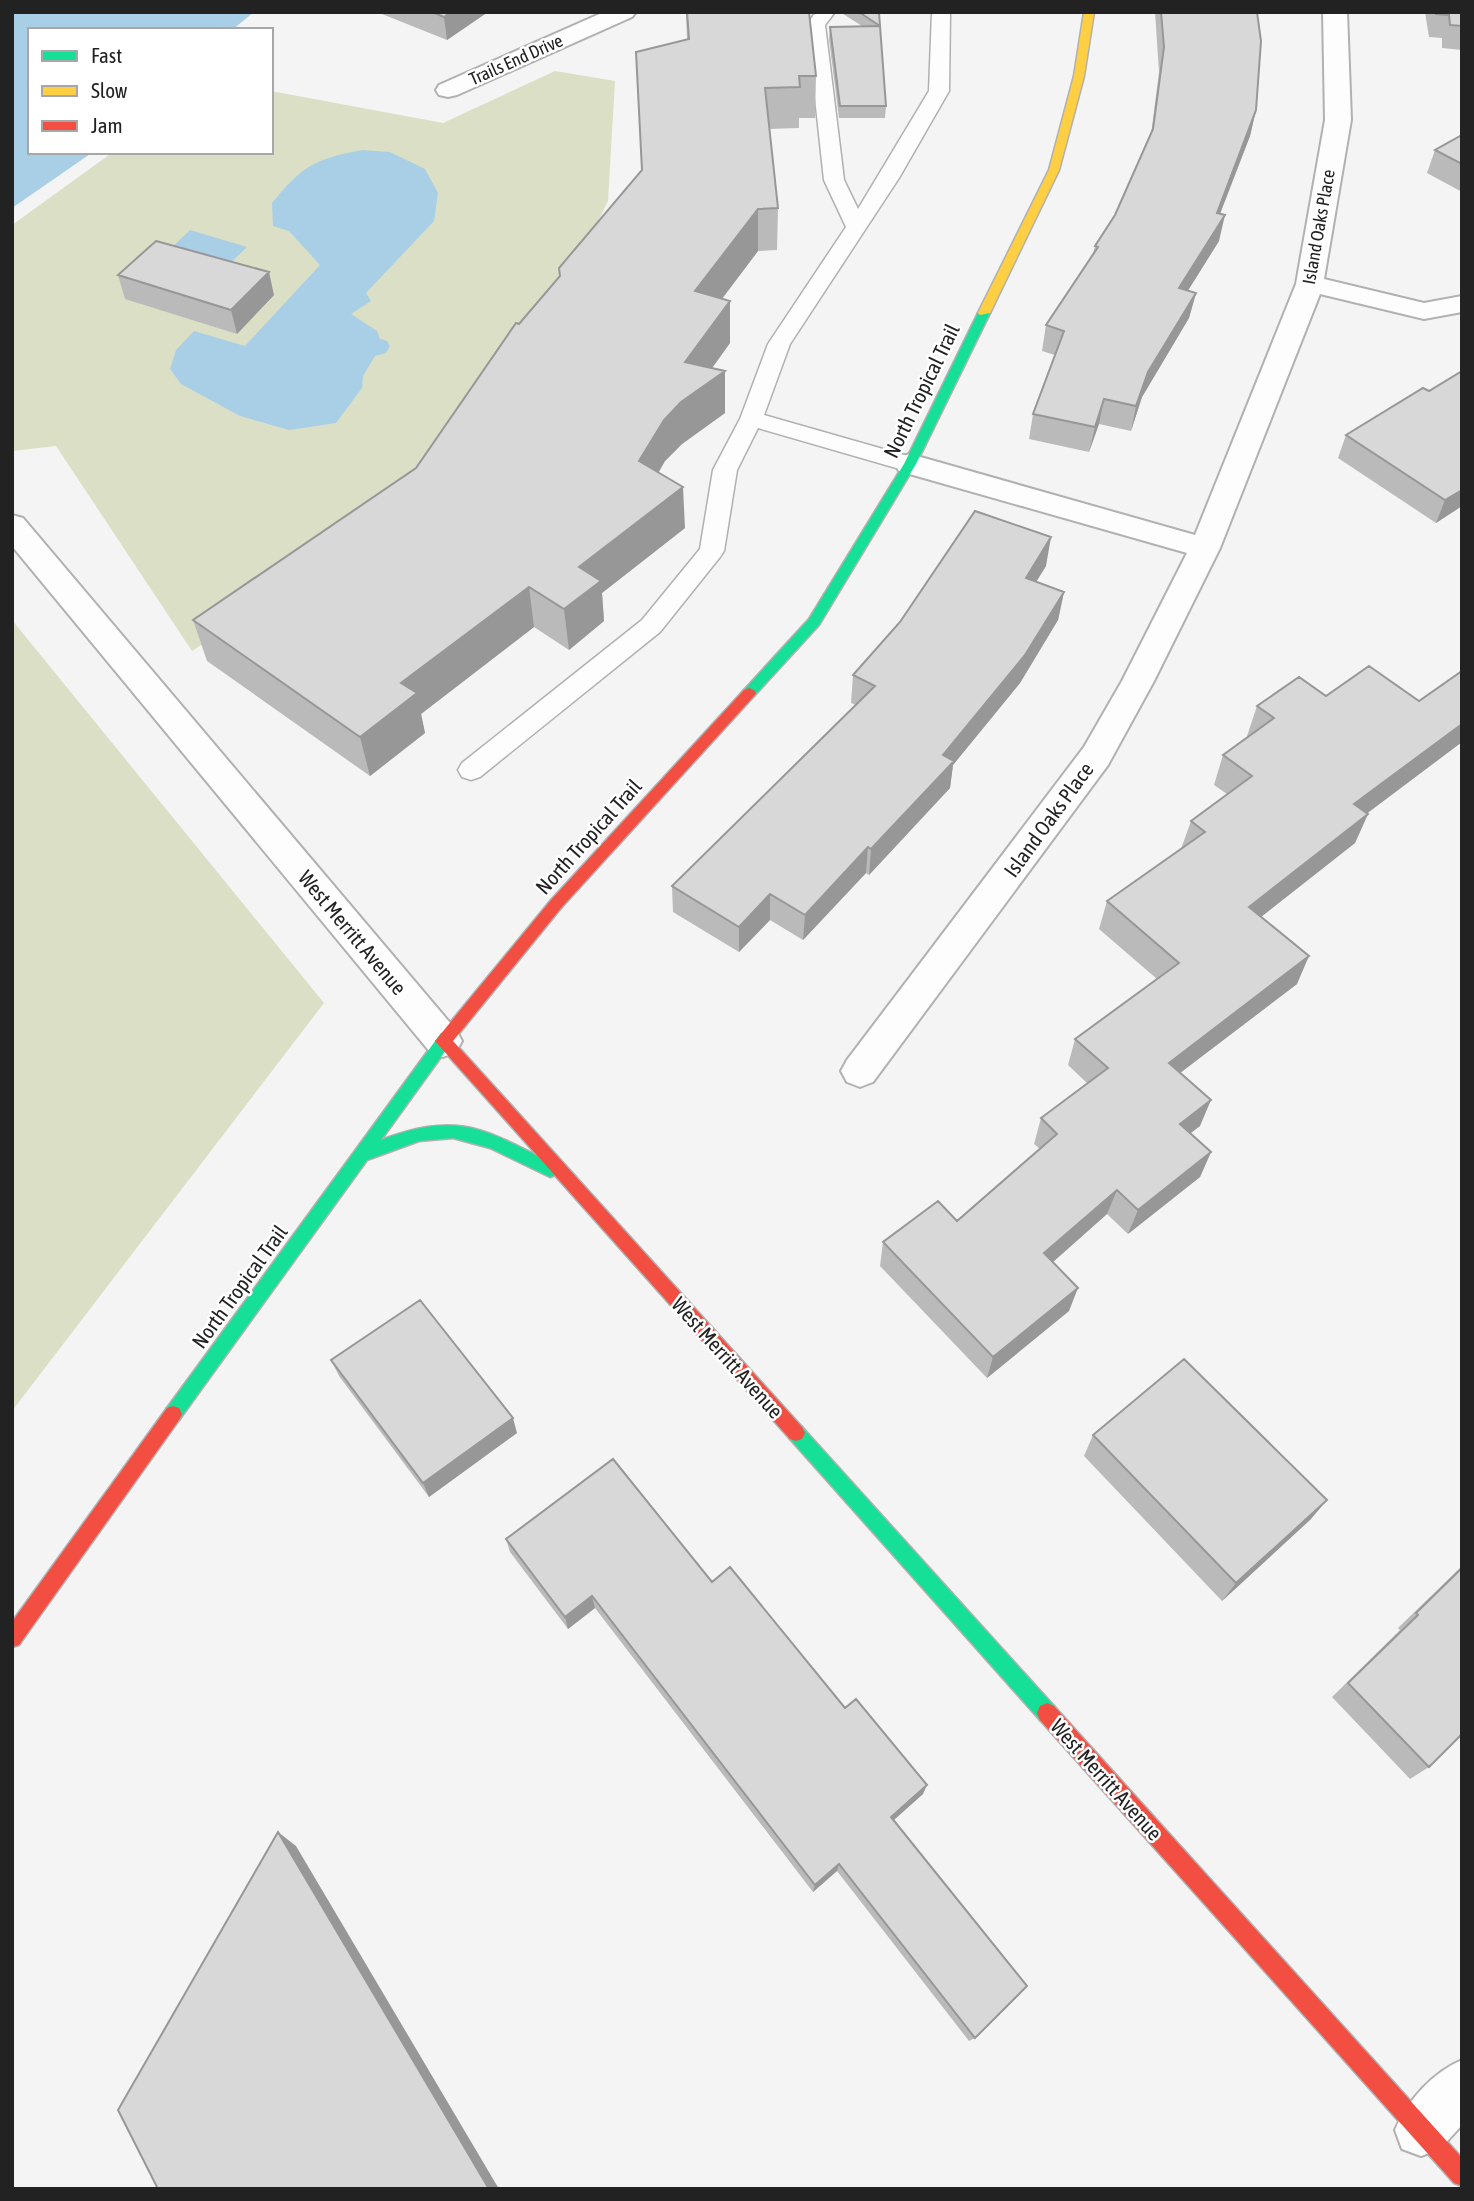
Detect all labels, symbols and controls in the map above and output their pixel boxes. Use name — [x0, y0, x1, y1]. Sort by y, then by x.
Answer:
legend — [28, 28, 273, 154]
street label: Trails End Drive — [466, 30, 566, 90]
text: Fast — [91, 43, 122, 67]
text: Slow — [91, 78, 128, 102]
text: Jam — [91, 113, 123, 137]
street label: Island Oaks Place — [1298, 168, 1339, 286]
street label: North Tropical Trail — [878, 319, 964, 461]
street label: Island Oaks Place — [999, 758, 1098, 881]
street label: North Tropical Trail — [530, 774, 646, 899]
street label: West Merritt Avenue — [294, 866, 412, 999]
street label: North Tropical Trail — [187, 1220, 292, 1353]
street label: West Merritt Avenue — [667, 1292, 788, 1423]
street label: West Merritt Avenue — [1046, 1714, 1167, 1845]

